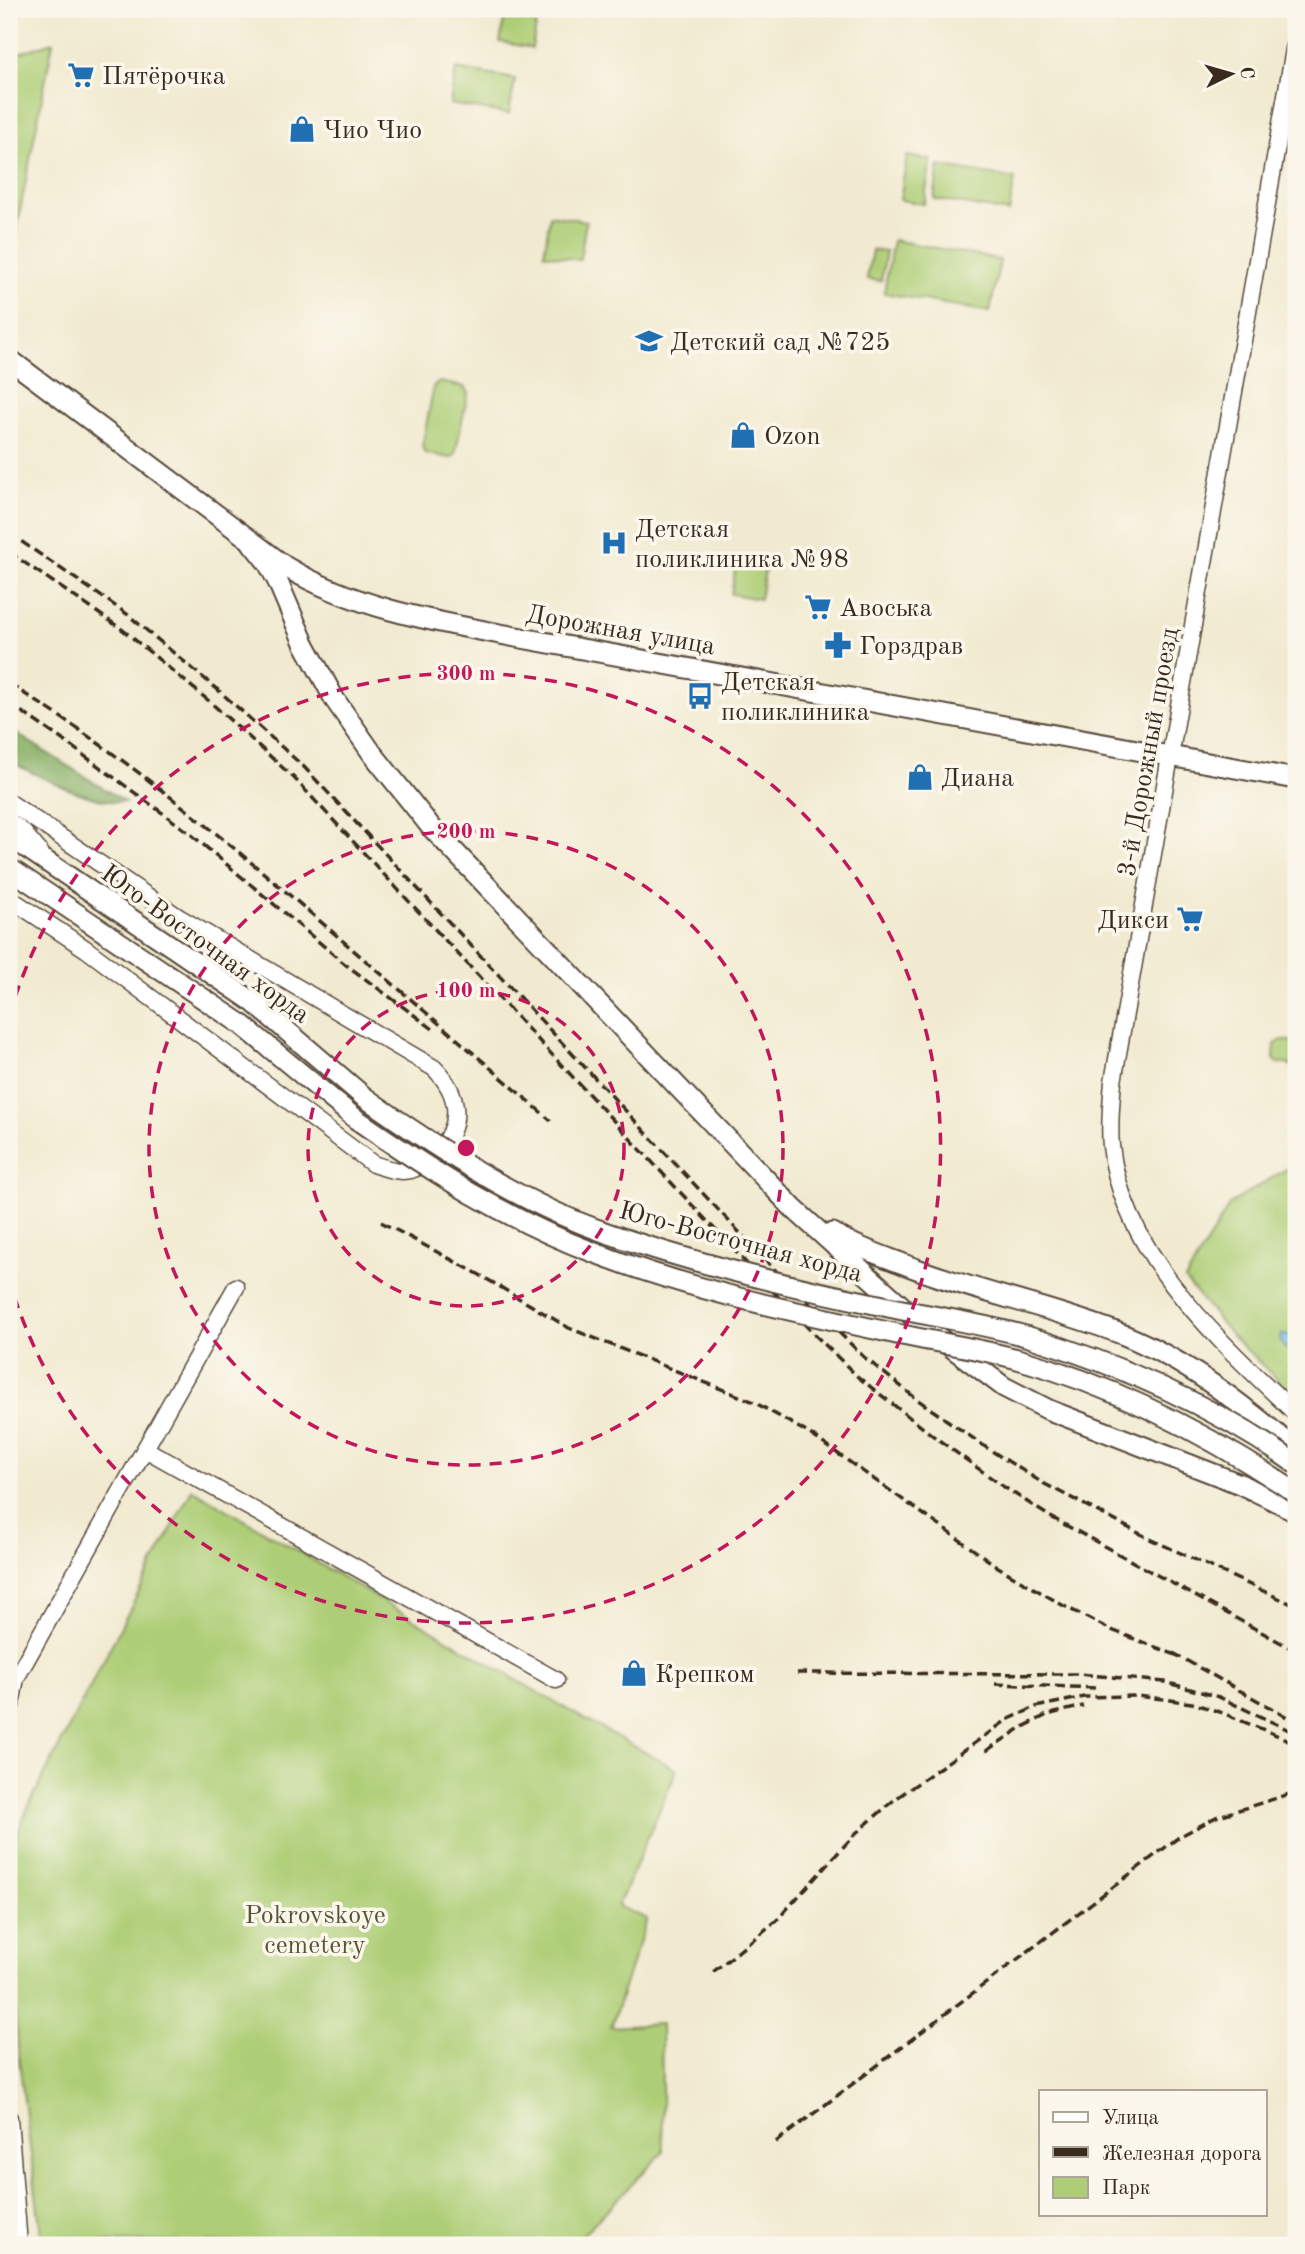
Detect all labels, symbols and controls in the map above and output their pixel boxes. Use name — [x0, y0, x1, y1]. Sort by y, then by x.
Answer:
north arrow — [1196, 38, 1266, 108]
supermarket icon: Пятёрочка — [66, 60, 96, 90]
place label: Пятёрочка — [102, 64, 226, 90]
text: С — [1235, 66, 1255, 80]
shop icon: Чио Чио — [287, 114, 317, 144]
place label: Чио Чио — [323, 118, 422, 144]
school or university icon: Детский сад №725 — [634, 326, 664, 356]
place label: Детский сад №725 — [670, 330, 890, 356]
shop icon: Ozon — [728, 420, 758, 450]
place label: Ozon — [764, 424, 821, 450]
place label: Детская поликлиника №98 — [635, 517, 849, 573]
hospital icon: Детская поликлиника №98 — [599, 528, 629, 558]
supermarket icon: Авоська — [803, 592, 833, 622]
place label: Авоська — [839, 596, 932, 622]
street label: Дорожная улица — [524, 602, 717, 660]
street label: 3-й Дорожный проезд — [1114, 626, 1184, 879]
pharmacy icon: Горздрав — [823, 630, 853, 660]
place label: Горздрав — [859, 634, 963, 660]
text: 300 m — [436, 664, 496, 685]
place label: Детская поликлиника — [721, 670, 870, 726]
bus stop icon: Детская поликлиника — [685, 681, 715, 711]
shop icon: Диана — [905, 762, 935, 792]
place label: Диана — [941, 766, 1014, 792]
text: 200 m — [436, 822, 496, 843]
street label: Юго-Восточная хорда — [96, 860, 314, 1029]
supermarket icon: Дикси — [1175, 904, 1205, 934]
place label: Дикси — [1097, 908, 1169, 934]
text: 100 m — [436, 981, 496, 1002]
centre of rings — [454, 1136, 478, 1160]
street label: Юго-Восточная хорда — [616, 1198, 865, 1288]
shop icon: Крепком — [619, 1658, 649, 1688]
place label: Крепком — [655, 1662, 755, 1688]
park label: Pokrovskoye cemetery — [244, 1903, 386, 1959]
legend — [1039, 2090, 1266, 2216]
text: Улица — [1102, 2108, 1159, 2129]
text: Железная дорога — [1102, 2144, 1262, 2165]
text: Парк — [1102, 2178, 1151, 2199]

